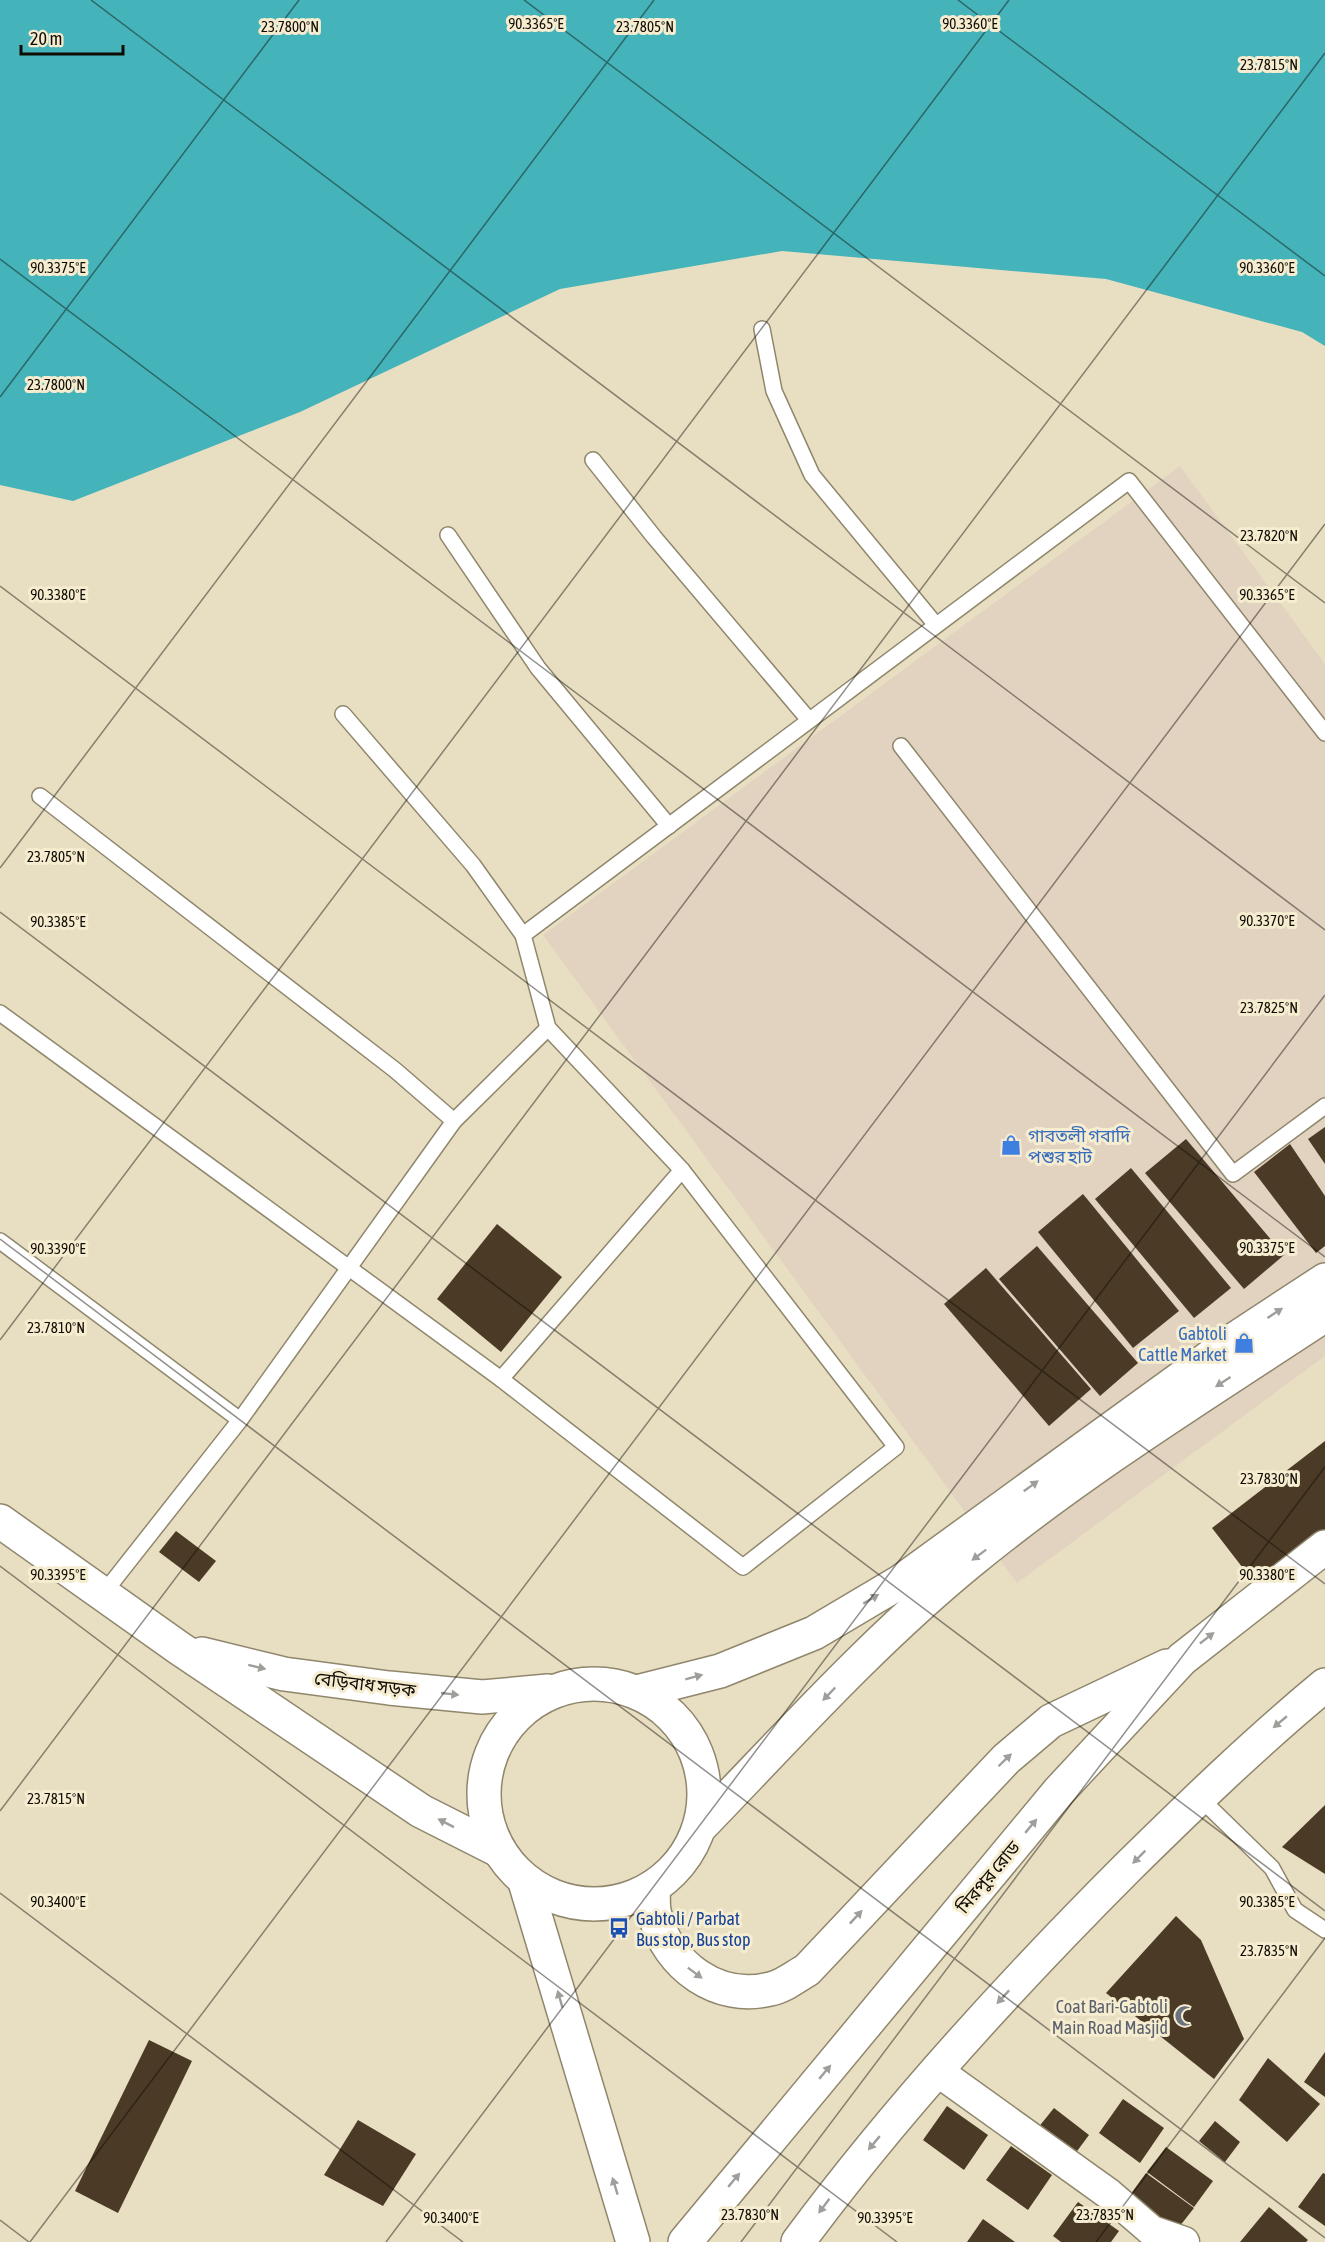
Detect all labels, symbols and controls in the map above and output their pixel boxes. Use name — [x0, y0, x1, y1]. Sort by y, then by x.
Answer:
text: 90.3365°E — [508, 15, 564, 32]
text: 90.3360°E — [942, 15, 998, 32]
scale bar — [21, 18, 123, 56]
text: 23.7800°N — [261, 18, 319, 35]
text: 23.7805°N — [616, 18, 674, 35]
text: 20 m — [30, 28, 62, 49]
text: 23.7815°N — [1240, 56, 1298, 73]
text: 90.3375°E — [30, 259, 86, 276]
text: 90.3360°E — [1239, 259, 1295, 276]
text: 23.7800°N — [27, 376, 85, 393]
text: 23.7820°N — [1240, 527, 1298, 544]
text: 90.3380°E — [30, 586, 86, 603]
text: 90.3365°E — [1239, 586, 1295, 603]
text: 23.7805°N — [27, 848, 85, 865]
text: 90.3370°E — [1239, 912, 1295, 929]
text: 90.3385°E — [30, 913, 86, 930]
text: 23.7825°N — [1240, 999, 1298, 1016]
place label: গাবতলী গবাদি পশুর হাট — [1028, 1125, 1131, 1167]
shop icon: গাবতলী গবাদি পশুর হাট — [999, 1133, 1023, 1157]
text: 90.3375°E — [1239, 1239, 1295, 1256]
text: 90.3390°E — [30, 1240, 86, 1257]
one-way arrow — [1267, 1307, 1284, 1318]
text: 23.7810°N — [27, 1319, 85, 1336]
place label: Gabtoli Cattle Market — [1138, 1323, 1227, 1365]
shop icon: Gabtoli Cattle Market — [1232, 1331, 1256, 1355]
one-way arrow — [1216, 1376, 1232, 1388]
text: 23.7830°N — [1240, 1470, 1298, 1487]
one-way arrow — [1022, 1480, 1038, 1492]
one-way arrow — [971, 1549, 987, 1561]
text: 90.3395°E — [30, 1566, 86, 1583]
text: 90.3380°E — [1239, 1566, 1295, 1583]
one-way arrow — [863, 1593, 879, 1604]
one-way arrow — [1200, 1633, 1215, 1645]
one-way arrow — [247, 1663, 266, 1673]
street label: বেড়িবাধ সড়ক — [313, 1667, 417, 1701]
one-way arrow — [685, 1672, 703, 1682]
one-way arrow — [823, 1687, 837, 1701]
one-way arrow — [440, 1689, 459, 1699]
one-way arrow — [1273, 1715, 1288, 1728]
one-way arrow — [997, 1754, 1011, 1768]
text: 23.7815°N — [27, 1790, 85, 1807]
one-way arrow — [1024, 1818, 1037, 1834]
one-way arrow — [437, 1819, 454, 1828]
street label: মিরপুর রোড — [951, 1837, 1025, 1919]
one-way arrow — [1132, 1849, 1146, 1864]
text: 90.3400°E — [30, 1893, 86, 1910]
text: 90.3385°E — [1239, 1893, 1295, 1910]
place label: Gabtoli / Parbat Bus stop, Bus stop — [636, 1908, 750, 1950]
one-way arrow — [849, 1909, 863, 1924]
bus stop icon: Gabtoli / Parbat Bus stop, Bus stop — [607, 1916, 631, 1940]
text: 23.7835°N — [1240, 1942, 1298, 1959]
one-way arrow — [687, 1967, 702, 1979]
one-way arrow — [555, 1990, 564, 2008]
one-way arrow — [997, 1990, 1011, 2004]
place label: Coat Bari-Gabtoli Main Road Masjid — [1052, 1996, 1168, 2038]
mosque icon: Coat Bari-Gabtoli Main Road Masjid — [1173, 2004, 1197, 2028]
one-way arrow — [818, 2065, 831, 2080]
one-way arrow — [868, 2135, 881, 2150]
one-way arrow — [727, 2173, 740, 2188]
one-way arrow — [610, 2177, 619, 2195]
one-way arrow — [819, 2199, 831, 2214]
text: 23.7830°N — [721, 2206, 779, 2223]
text: 23.7835°N — [1076, 2206, 1134, 2223]
text: 90.3400°E — [423, 2209, 479, 2226]
text: 90.3395°E — [857, 2209, 913, 2226]

